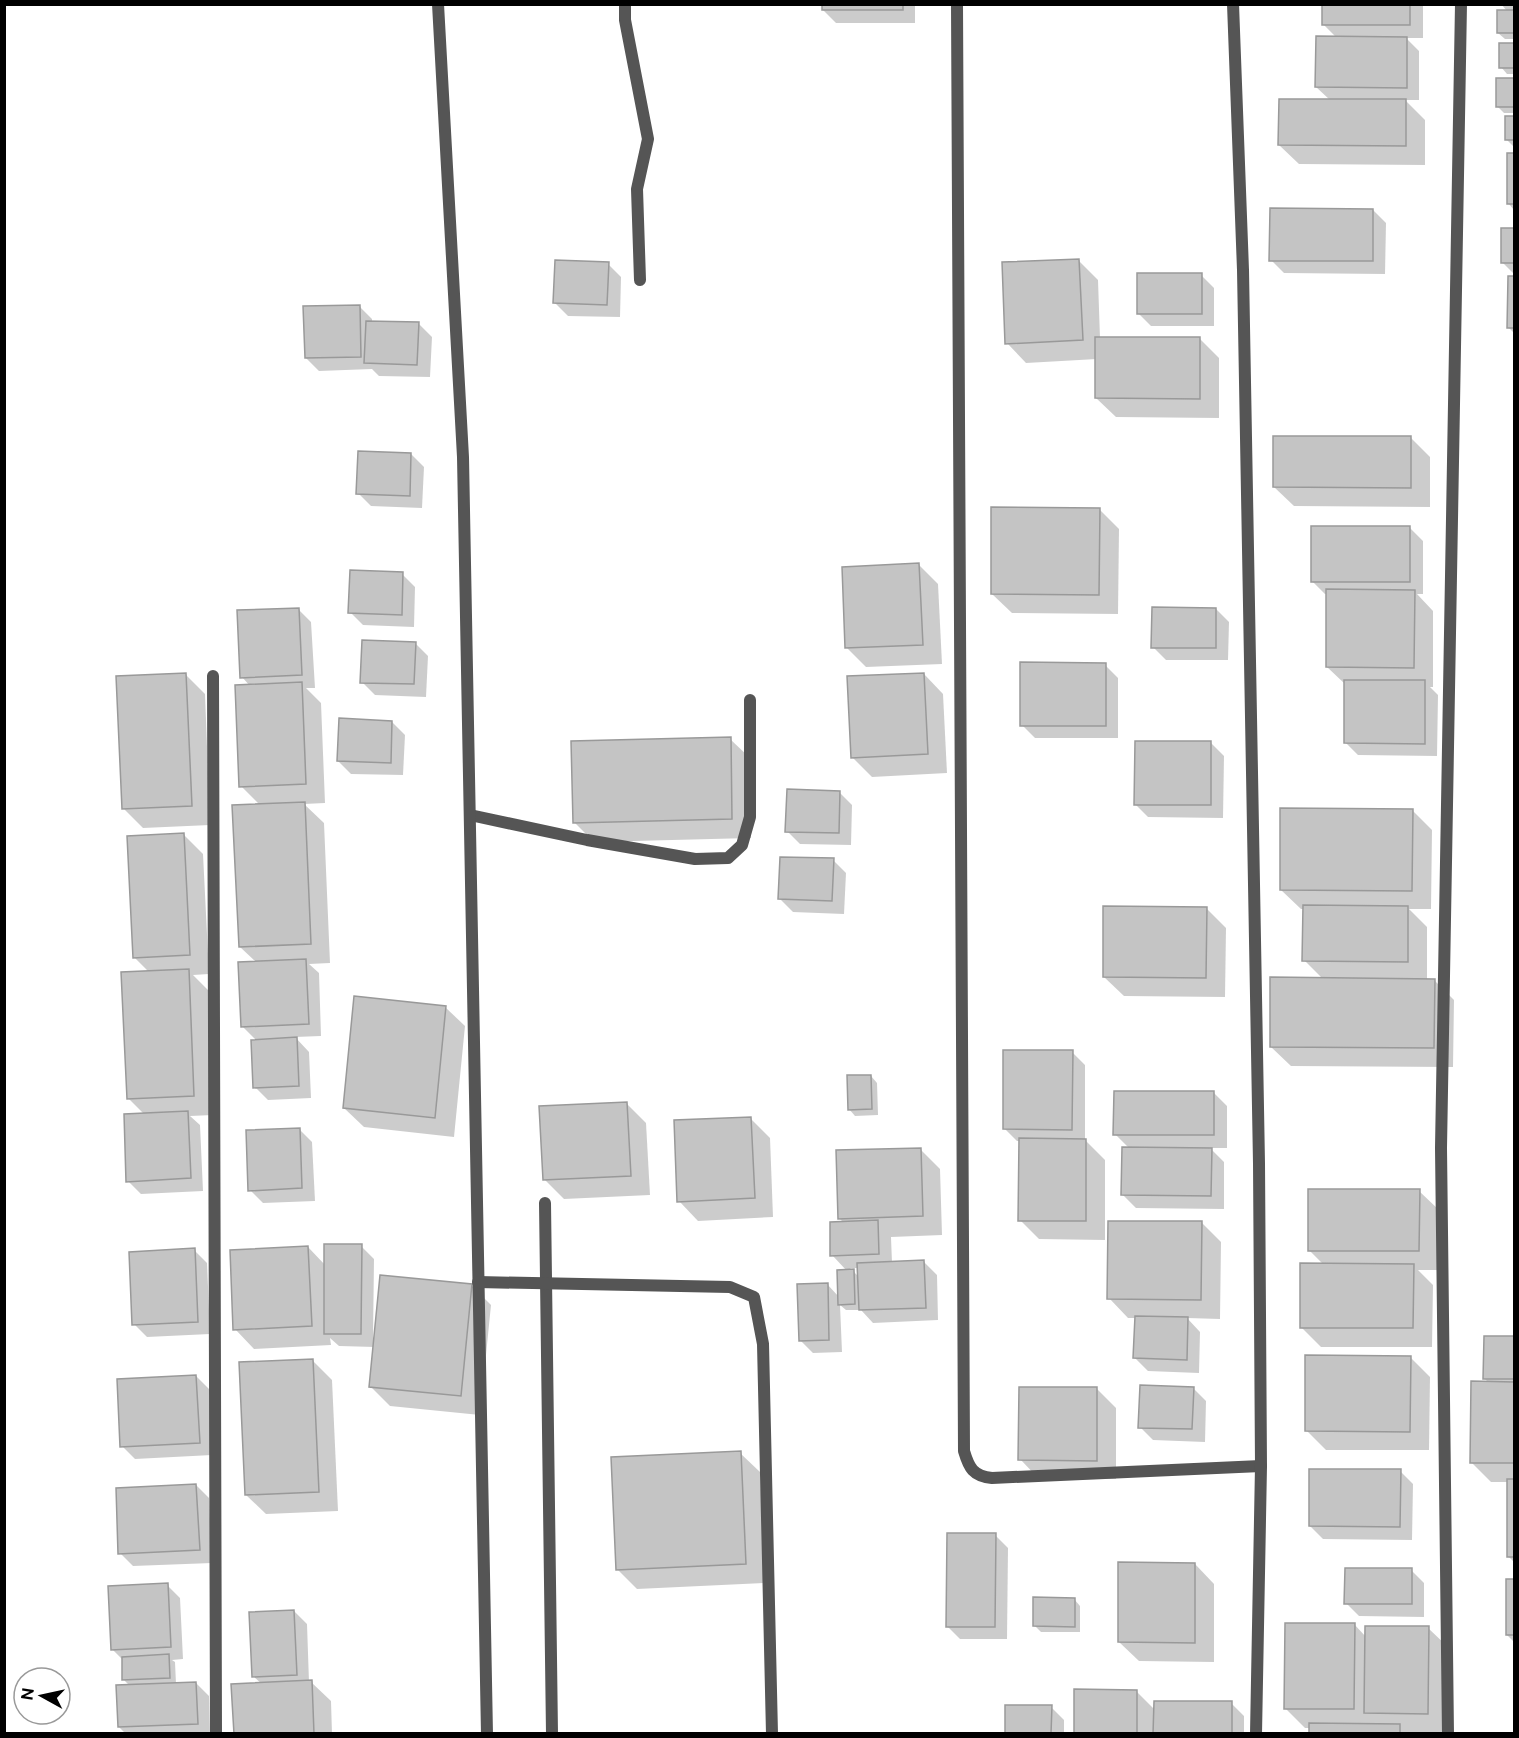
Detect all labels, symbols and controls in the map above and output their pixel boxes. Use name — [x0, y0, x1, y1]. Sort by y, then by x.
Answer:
north arrow — [12, 1666, 72, 1726]
text: N — [17, 1686, 38, 1702]

